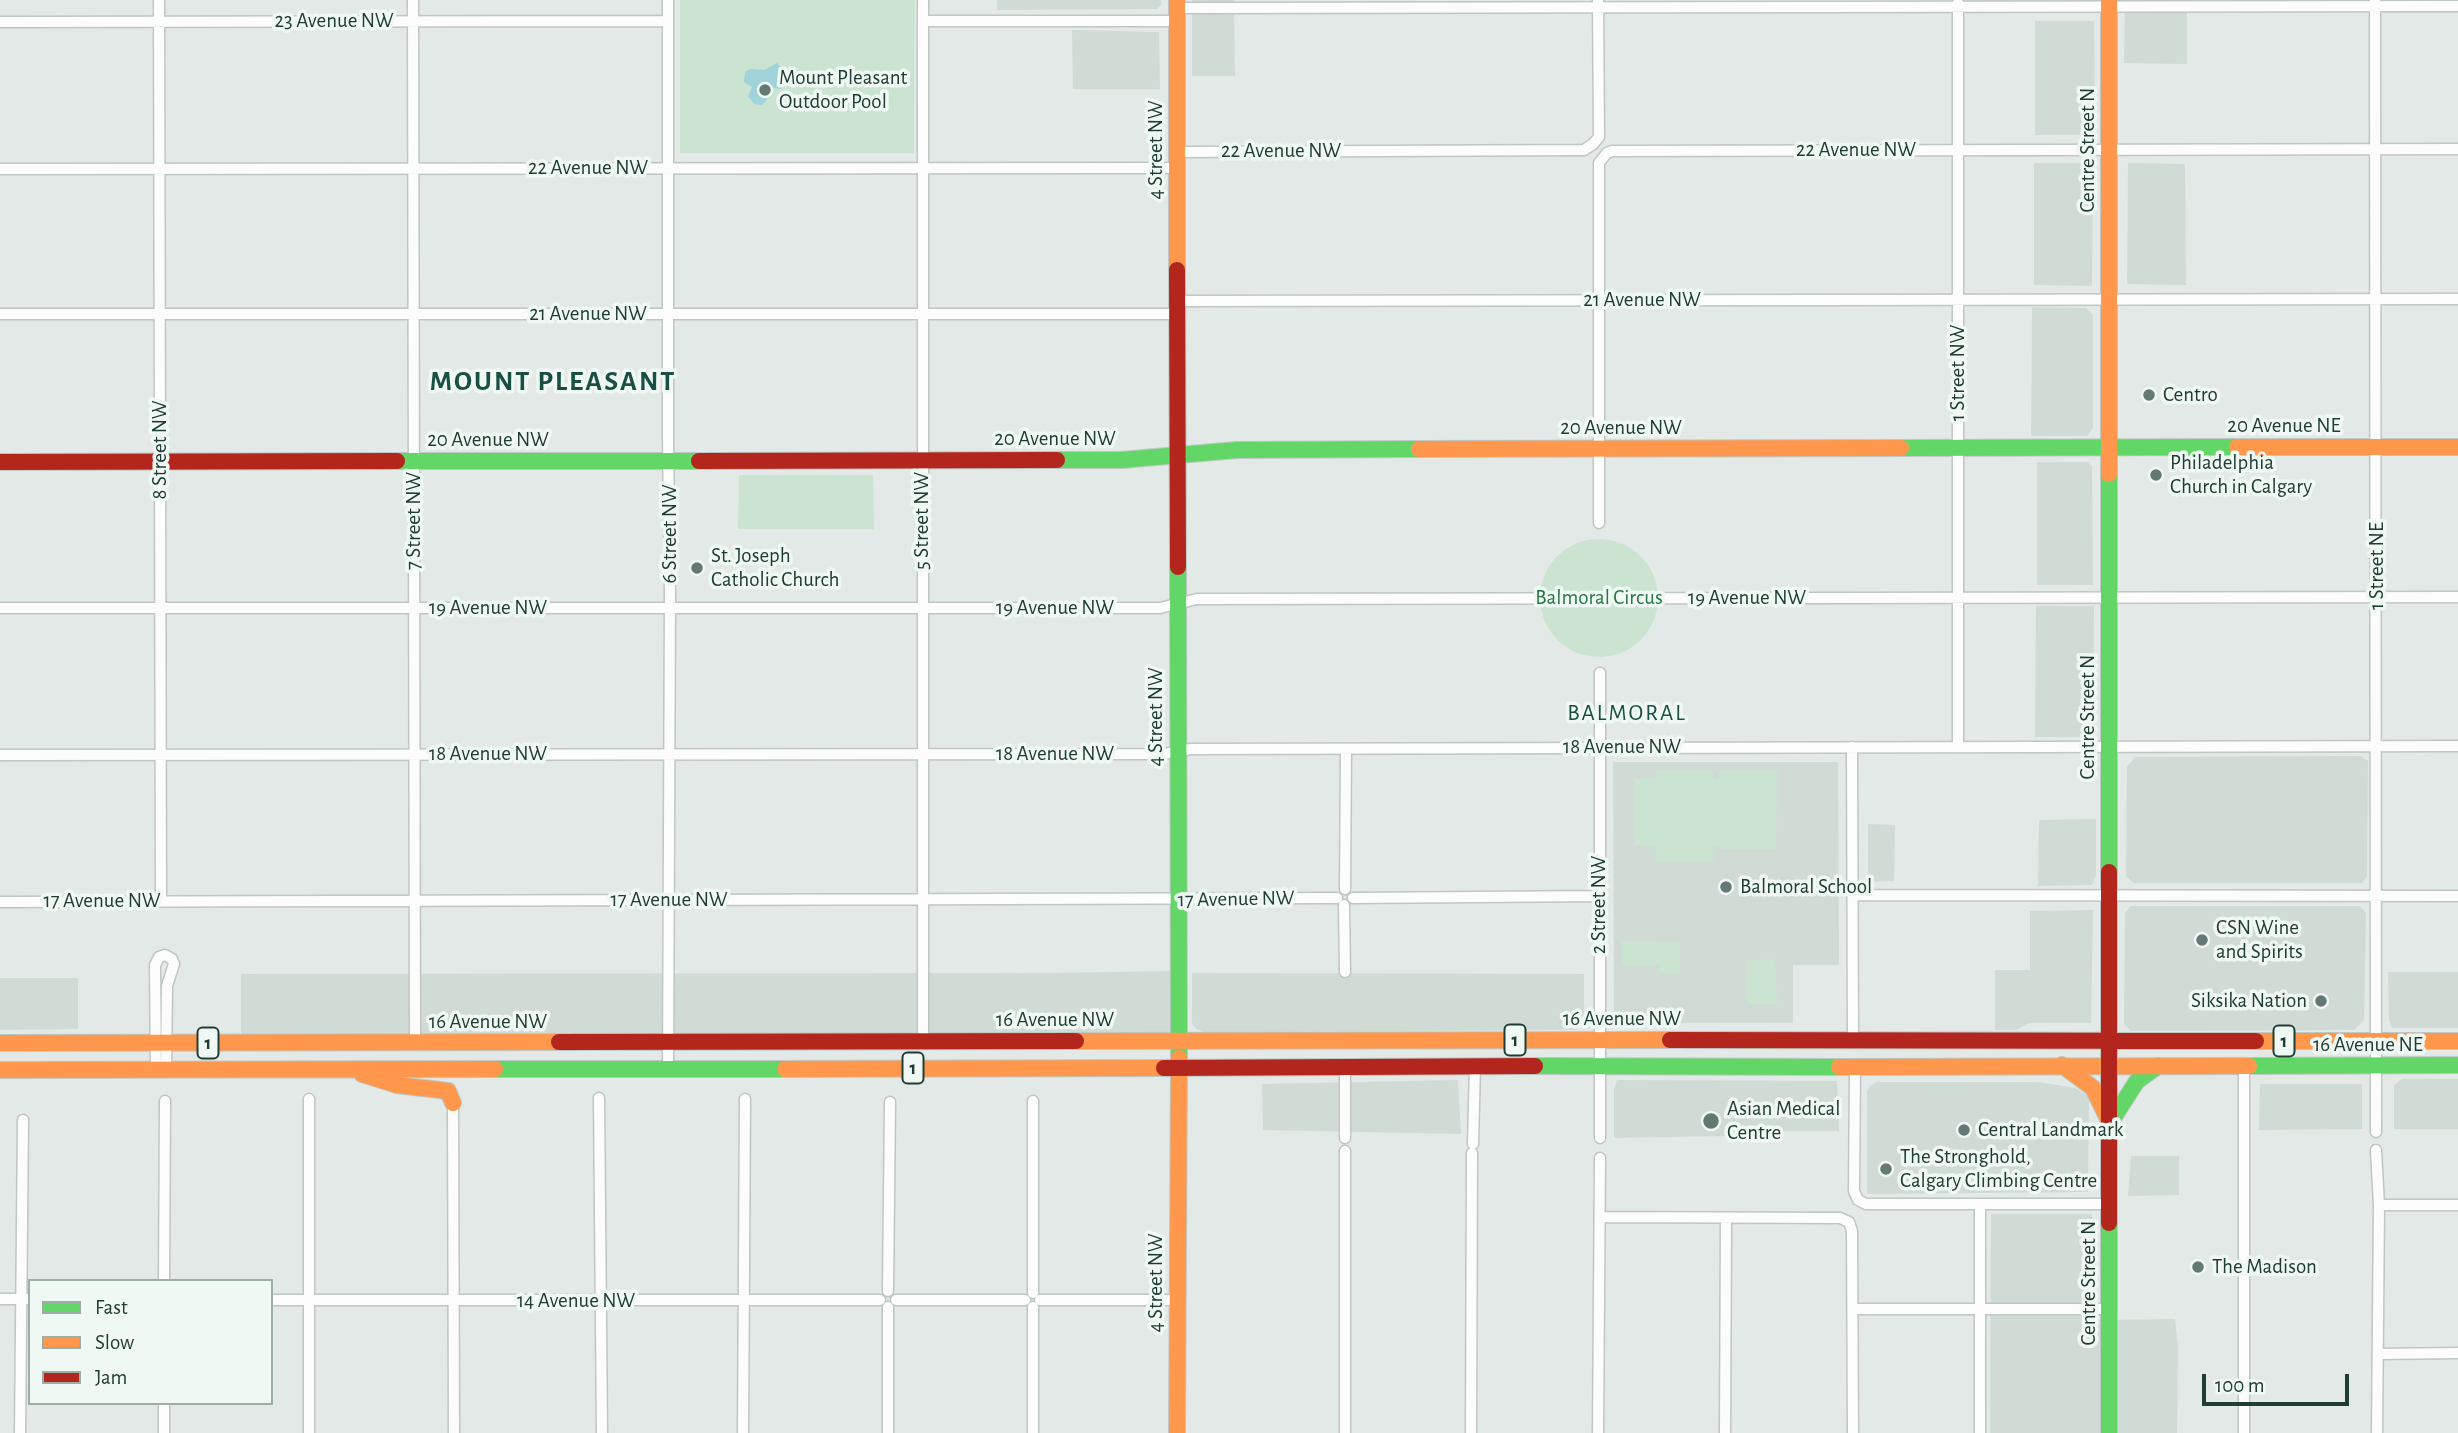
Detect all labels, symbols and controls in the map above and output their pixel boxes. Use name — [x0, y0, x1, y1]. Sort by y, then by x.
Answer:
street label: 23 Avenue NW — [274, 8, 394, 34]
place label: Mount Pleasant Outdoor Pool — [779, 65, 907, 115]
marker: Mount Pleasant Outdoor Pool — [757, 82, 773, 98]
street label: Centre Street N — [2075, 88, 2101, 212]
street label: 4 Street NW — [1143, 100, 1169, 200]
street label: 22 Avenue NW — [1796, 137, 1916, 163]
street label: 22 Avenue NW — [1221, 138, 1341, 164]
street label: 22 Avenue NW — [528, 155, 648, 181]
street label: 21 Avenue NW — [1583, 287, 1701, 313]
street label: 21 Avenue NW — [529, 301, 647, 327]
street label: 1 Street NW — [1945, 325, 1971, 421]
district label: MOUNT PLEASANT — [431, 365, 675, 399]
place label: Centro — [2163, 382, 2218, 408]
marker: Centro — [2141, 387, 2157, 403]
street label: 8 Street NW — [147, 400, 173, 500]
street label: 20 Avenue NE — [2227, 413, 2341, 439]
street label: 20 Avenue NW — [1560, 415, 1682, 441]
street label: 20 Avenue NW — [994, 426, 1116, 452]
street label: 20 Avenue NW — [427, 427, 549, 453]
place label: Philadelphia Church in Calgary — [2170, 450, 2312, 500]
marker: Philadelphia Church in Calgary — [2148, 467, 2164, 483]
street label: 7 Street NW — [401, 472, 427, 570]
street label: 5 Street NW — [909, 472, 935, 570]
street label: 6 Street NW — [657, 485, 683, 583]
street label: 1 Street NE — [2364, 522, 2390, 610]
place label: St. Joseph Catholic Church — [711, 543, 839, 593]
marker: St. Joseph Catholic Church — [689, 560, 705, 576]
park label: Balmoral Circus — [1535, 585, 1663, 611]
street label: 19 Avenue NW — [1688, 585, 1806, 611]
street label: 19 Avenue NW — [429, 595, 547, 621]
street label: 19 Avenue NW — [996, 595, 1114, 621]
street label: Centre Street N — [2075, 655, 2101, 779]
street label: 4 Street NW — [1143, 667, 1169, 767]
district label: BALMORAL — [1568, 699, 1686, 727]
street label: 18 Avenue NW — [1563, 734, 1681, 760]
street label: 18 Avenue NW — [429, 741, 547, 767]
street label: 18 Avenue NW — [996, 741, 1114, 767]
street label: 2 Street NW — [1586, 856, 1612, 954]
place label: Balmoral School — [1740, 874, 1872, 900]
marker: Balmoral School — [1718, 879, 1734, 895]
street label: 17 Avenue NW — [1177, 885, 1295, 913]
street label: 17 Avenue NW — [611, 887, 727, 913]
street label: 17 Avenue NW — [44, 888, 160, 914]
place label: CSN Wine and Spirits — [2216, 915, 2303, 965]
marker: CSN Wine and Spirits — [2194, 932, 2210, 948]
place label: Siksika Nation — [2191, 988, 2307, 1014]
marker: Siksika Nation — [2313, 993, 2329, 1009]
street label: 16 Avenue NW — [1563, 1006, 1681, 1032]
street label: 16 Avenue NW — [996, 1007, 1114, 1033]
street label: 16 Avenue NW — [429, 1009, 547, 1035]
road number: 1 — [1504, 1024, 1526, 1056]
road number: 1 — [2274, 1026, 2294, 1056]
road number: 1 — [198, 1028, 218, 1058]
street label: 16 Avenue NE — [2313, 1032, 2423, 1058]
road number: 1 — [902, 1052, 923, 1084]
place label: Asian Medical Centre — [1727, 1096, 1840, 1146]
marker: Asian Medical Centre — [1701, 1111, 1721, 1131]
place label: Central Landmark — [1978, 1117, 2123, 1143]
marker: Central Landmark — [1956, 1122, 1972, 1138]
place label: The Stronghold, Calgary Climbing Centre — [1900, 1144, 2097, 1194]
marker: The Stronghold, Calgary Climbing Centre — [1878, 1161, 1894, 1177]
street label: Centre Street N — [2076, 1221, 2102, 1345]
street label: 4 Street NW — [1143, 1233, 1169, 1333]
place label: The Madison — [2212, 1254, 2317, 1280]
marker: The Madison — [2190, 1259, 2206, 1275]
legend — [28, 1279, 273, 1405]
street label: 14 Avenue NW — [517, 1288, 635, 1314]
text: Fast — [95, 1297, 128, 1318]
text: Slow — [95, 1332, 134, 1353]
scale bar — [2206, 1360, 2353, 1404]
text: Jam — [95, 1367, 127, 1388]
text: 100 m — [2215, 1375, 2265, 1396]

